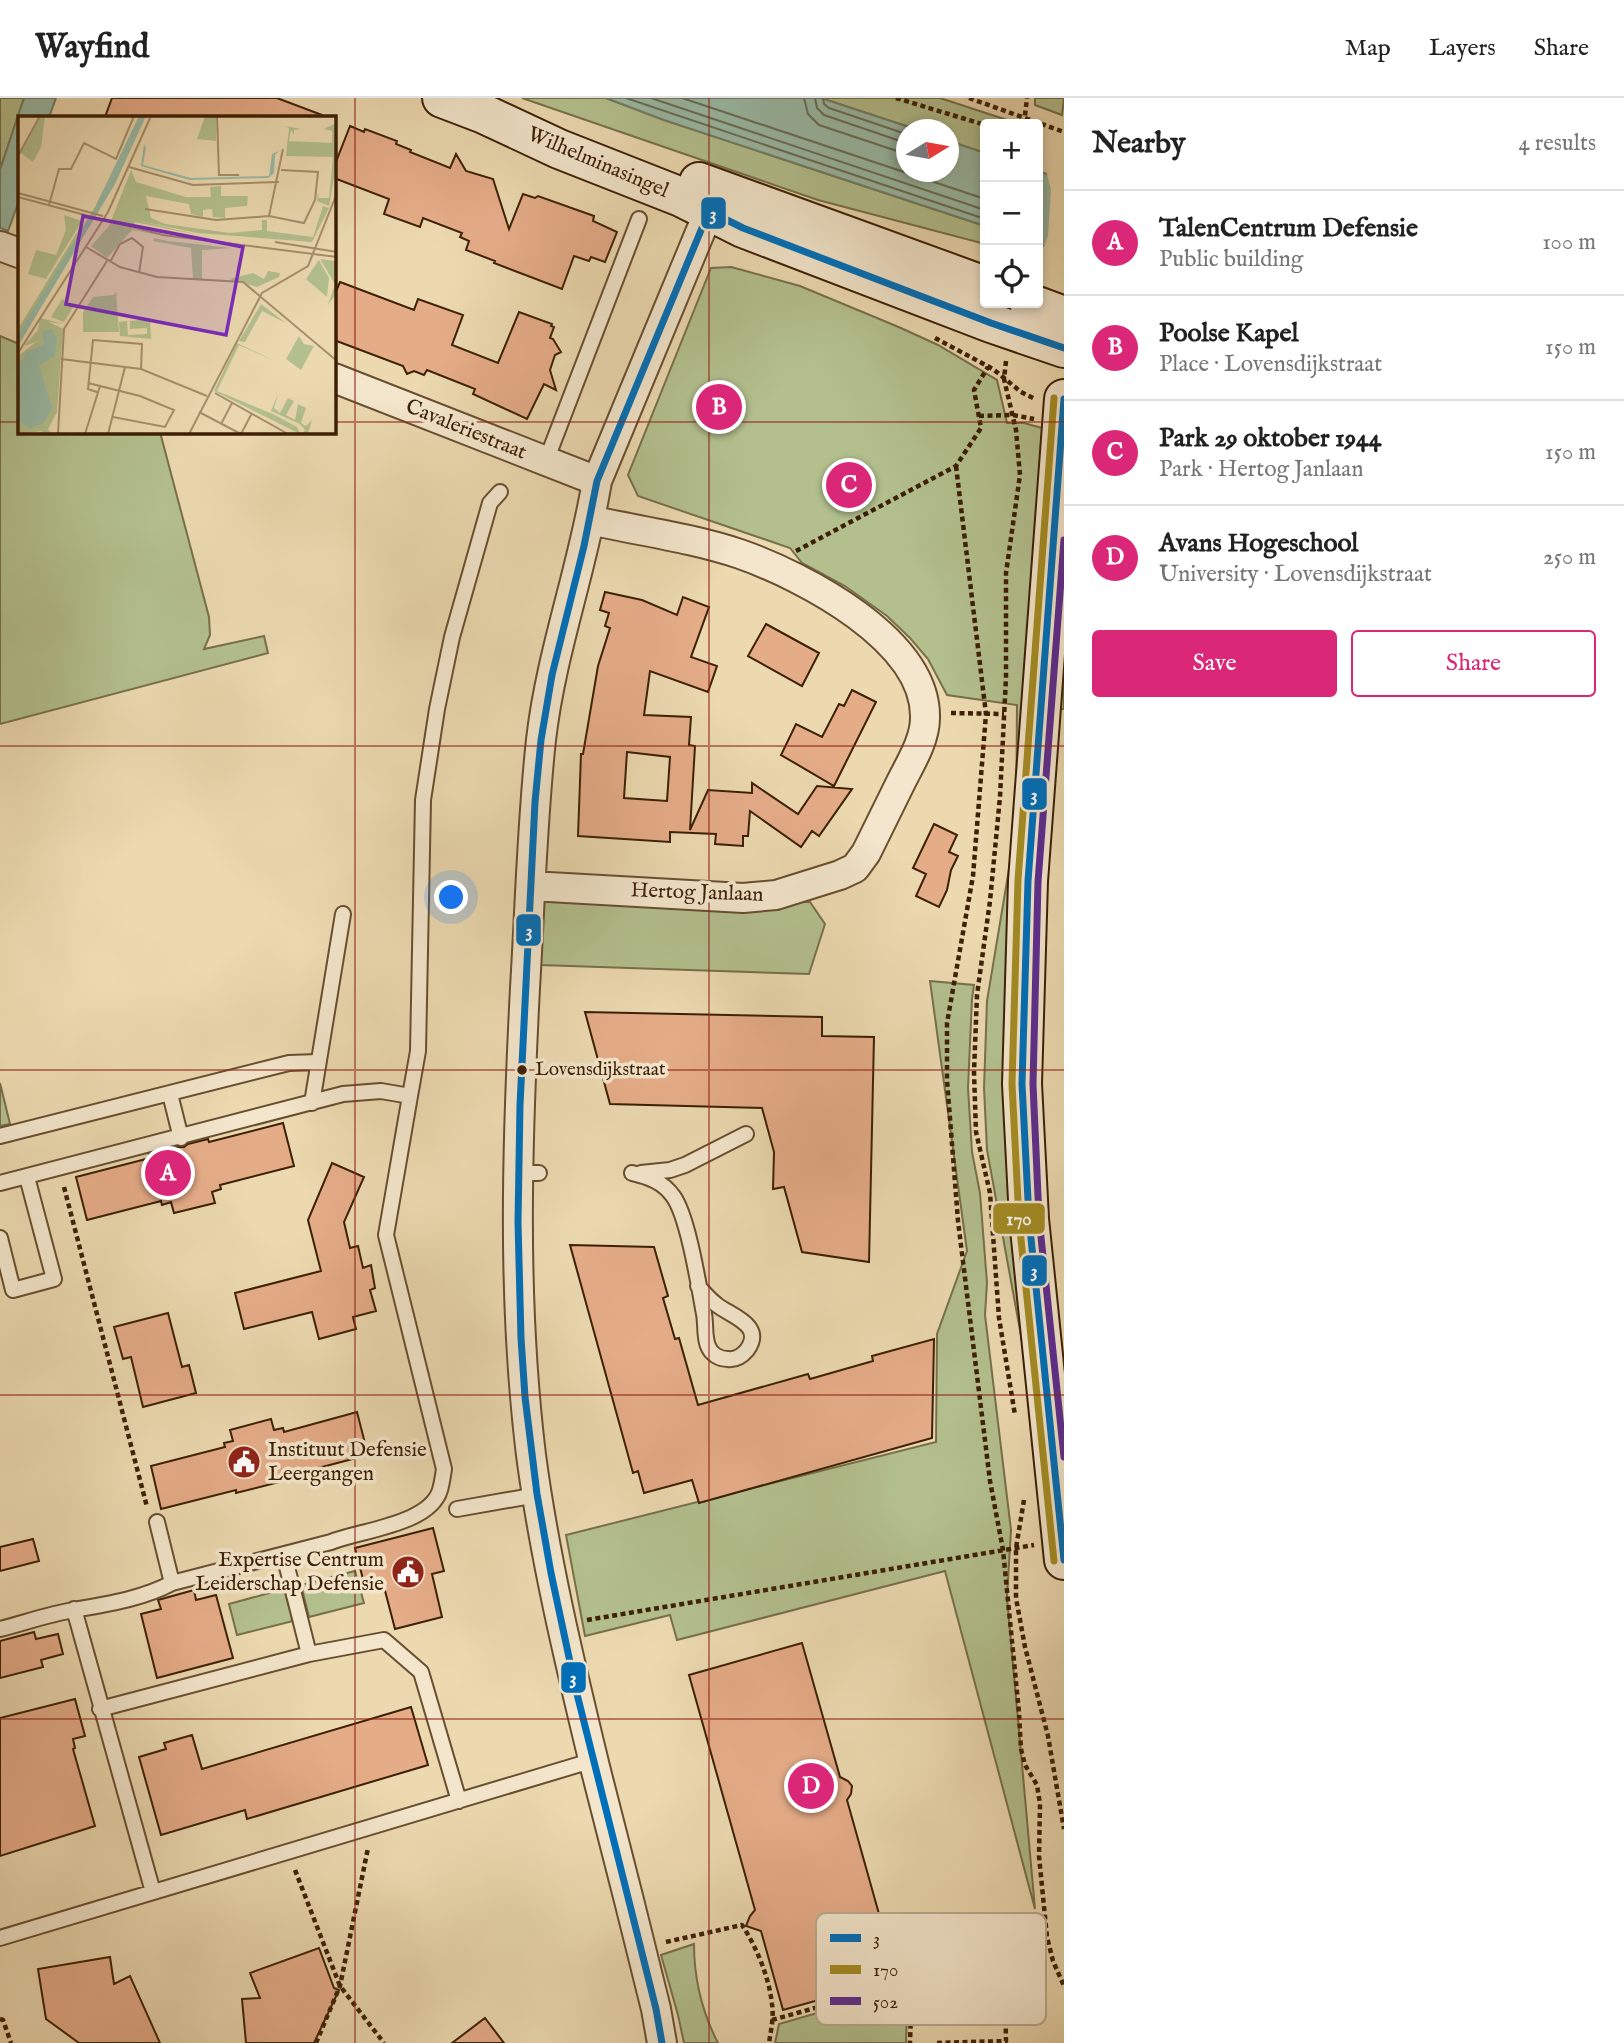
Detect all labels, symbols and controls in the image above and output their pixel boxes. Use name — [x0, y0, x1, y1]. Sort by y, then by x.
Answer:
text: Wayfind — [35, 27, 149, 69]
text: Map — [1345, 33, 1391, 64]
text: Layers — [1429, 33, 1496, 64]
text: Share — [1534, 33, 1589, 64]
inset map — [18, 116, 336, 434]
north arrow — [896, 119, 959, 182]
map controls — [980, 119, 1043, 308]
button: + — [980, 119, 1043, 182]
street label: Wilhelminasingel — [523, 121, 673, 205]
text: Nearby — [1092, 125, 1185, 163]
text: 4 results — [1518, 129, 1596, 158]
button: − — [980, 182, 1043, 245]
line badge: 3 — [700, 196, 727, 230]
text: 3 — [709, 203, 717, 227]
text: TalenCentrum Defensie — [1159, 212, 1418, 245]
text: A — [1107, 228, 1123, 257]
text: 100 m — [1542, 228, 1596, 257]
button: locate — [980, 245, 1043, 308]
text: Public building — [1159, 245, 1303, 274]
text: Poolse Kapel — [1159, 317, 1299, 350]
text: B — [1107, 333, 1123, 362]
text: 150 m — [1545, 333, 1596, 362]
text: Place · Lovensdijkstraat — [1159, 350, 1382, 379]
pin: B — [696, 381, 742, 433]
street label: Cavaleriestraat — [402, 394, 530, 466]
text: Park 29 oktober 1944 — [1159, 422, 1381, 455]
text: C — [1107, 438, 1123, 467]
text: 150 m — [1545, 438, 1596, 467]
text: Park · Hertog Janlaan — [1159, 455, 1363, 484]
pin: C — [826, 459, 872, 511]
text: Avans Hogeschool — [1159, 527, 1358, 560]
text: D — [1106, 543, 1124, 572]
text: 250 m — [1543, 543, 1596, 572]
text: University · Lovensdijkstraat — [1159, 560, 1432, 589]
button: Save — [1092, 630, 1337, 697]
button: Share — [1351, 630, 1596, 697]
line badge: 3 — [1021, 777, 1048, 811]
text: 3 — [1030, 784, 1038, 808]
street label: Hertog Janlaan — [630, 877, 764, 909]
your location — [434, 880, 468, 914]
line badge: 3 — [515, 913, 542, 947]
text: 3 — [525, 920, 533, 944]
place label: Lovensdijkstraat — [535, 1058, 666, 1082]
marker: Lovensdijkstraat — [515, 1063, 529, 1077]
pin: A — [145, 1147, 191, 1199]
line badge: 170 — [992, 1202, 1046, 1235]
text: 170 — [1006, 1208, 1032, 1232]
line badge: 3 — [1021, 1254, 1048, 1287]
text: 3 — [1030, 1260, 1038, 1284]
place label: Instituut Defensie Leergangen — [268, 1437, 427, 1488]
public building icon: Instituut Defensie Leergangen — [225, 1443, 263, 1481]
place label: Expertise Centrum Leiderschap Defensie — [195, 1547, 384, 1598]
public building icon: Expertise Centrum Leiderschap Defensie — [389, 1553, 427, 1591]
line badge: 3 — [560, 1661, 587, 1694]
text: 3 — [569, 1667, 577, 1691]
pin: D — [788, 1760, 834, 1812]
legend — [816, 1913, 1046, 2025]
text: 3 — [873, 1928, 880, 1952]
text: 170 — [873, 1959, 898, 1983]
text: 502 — [873, 1991, 898, 2015]

